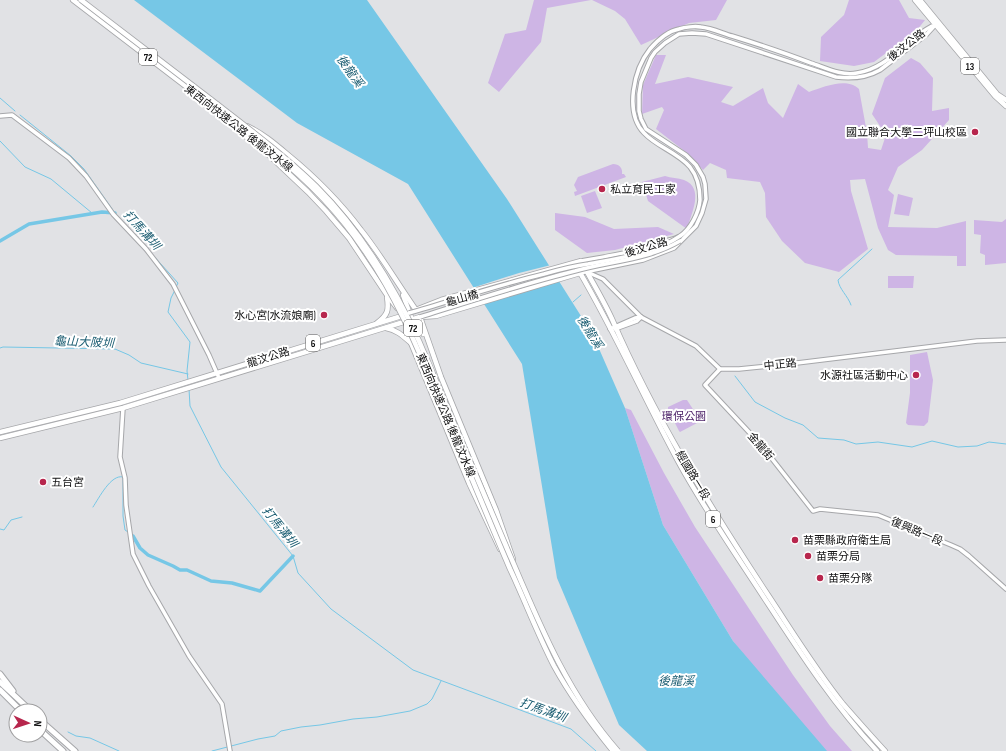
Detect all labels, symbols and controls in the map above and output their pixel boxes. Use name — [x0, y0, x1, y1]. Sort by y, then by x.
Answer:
street label: 後汶公路 — [885, 27, 928, 64]
road number: 72 — [139, 49, 157, 65]
water label: 後龍溪 — [333, 52, 367, 92]
road number: 13 — [961, 58, 979, 74]
street label: 東西向快速公路 後龍汶水線 — [182, 82, 295, 175]
place label: 國立聯合大學二坪山校區 — [846, 126, 967, 139]
marker: 國立聯合大學二坪山校區 — [970, 127, 980, 137]
place label: 私立育民工家 — [610, 183, 676, 196]
marker: 私立育民工家 — [597, 184, 607, 194]
water label: 打馬溝圳 — [120, 207, 165, 255]
street label: 後汶公路 — [623, 235, 669, 260]
street label: 龜山橋 — [444, 288, 480, 309]
place label: 水心宮(水流娘廟) — [234, 309, 316, 322]
marker: 水心宮(水流娘廟) — [319, 310, 329, 320]
water label: 後龍溪 — [574, 313, 607, 353]
road number: 72 — [404, 320, 422, 336]
water label: 龜山大陂圳 — [54, 334, 116, 351]
road number: 6 — [306, 335, 320, 351]
street label: 龍汶公路 — [245, 345, 291, 370]
street label: 東西向快速公路 後龍汶水線 — [413, 351, 478, 479]
street label: 中正路 — [763, 356, 797, 373]
place label: 水源社區活動中心 — [820, 369, 908, 382]
marker: 水源社區活動中心 — [911, 370, 921, 380]
park label: 環保公園 — [662, 410, 706, 423]
street label: 金龍街 — [745, 430, 776, 463]
street label: 經國路一段 — [673, 448, 712, 502]
place label: 五台宮 — [51, 476, 84, 489]
marker: 五台宮 — [38, 477, 48, 487]
water label: 打馬溝圳 — [259, 504, 302, 552]
road number: 6 — [706, 511, 720, 527]
street label: 復興路一段 — [889, 515, 945, 548]
place label: 苗栗縣政府衛生局 — [803, 534, 891, 547]
marker: 苗栗縣政府衛生局 — [790, 535, 800, 545]
place label: 苗栗分局 — [816, 550, 860, 563]
marker: 苗栗分局 — [803, 551, 813, 561]
place label: 苗栗分隊 — [828, 572, 872, 585]
marker: 苗栗分隊 — [815, 573, 825, 583]
water label: 後龍溪 — [658, 674, 696, 689]
water label: 打馬溝圳 — [518, 695, 570, 726]
north arrow — [8, 703, 48, 743]
text: N — [31, 720, 44, 727]

